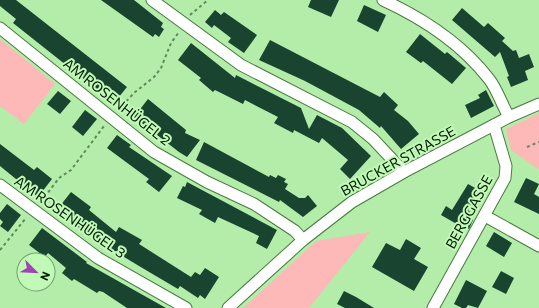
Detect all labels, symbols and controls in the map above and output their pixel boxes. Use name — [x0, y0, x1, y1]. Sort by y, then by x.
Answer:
street label: AM ROSENHÜGEL 2 — [60, 55, 174, 149]
street label: BRUCKER STRASSE — [337, 122, 458, 199]
street label: AM ROSENHÜGEL 3 — [12, 172, 129, 261]
street label: BERGGASSE — [441, 172, 496, 251]
north arrow — [16, 252, 56, 292]
text: N — [38, 270, 53, 283]

